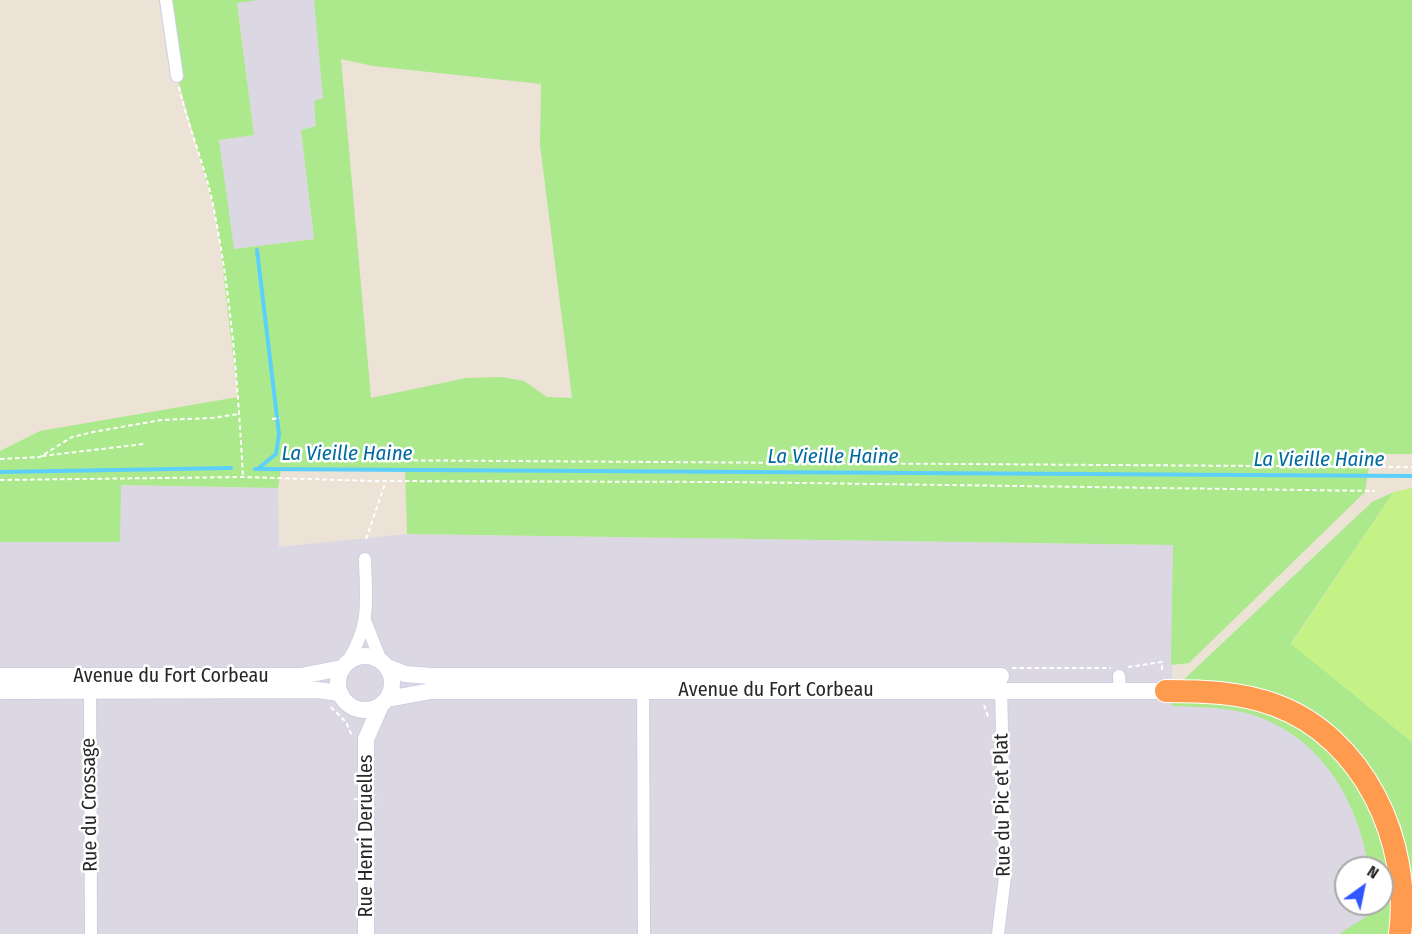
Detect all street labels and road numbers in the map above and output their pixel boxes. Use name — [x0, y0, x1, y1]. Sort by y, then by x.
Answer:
street label: Avenue du Fort Corbeau — [73, 664, 269, 688]
street label: Avenue du Fort Corbeau — [678, 678, 874, 702]
street label: Rue du Pic et Plat — [990, 733, 1016, 877]
street label: Rue du Crossage — [77, 738, 103, 872]
street label: Rue Henri Deruelles — [354, 755, 378, 917]

